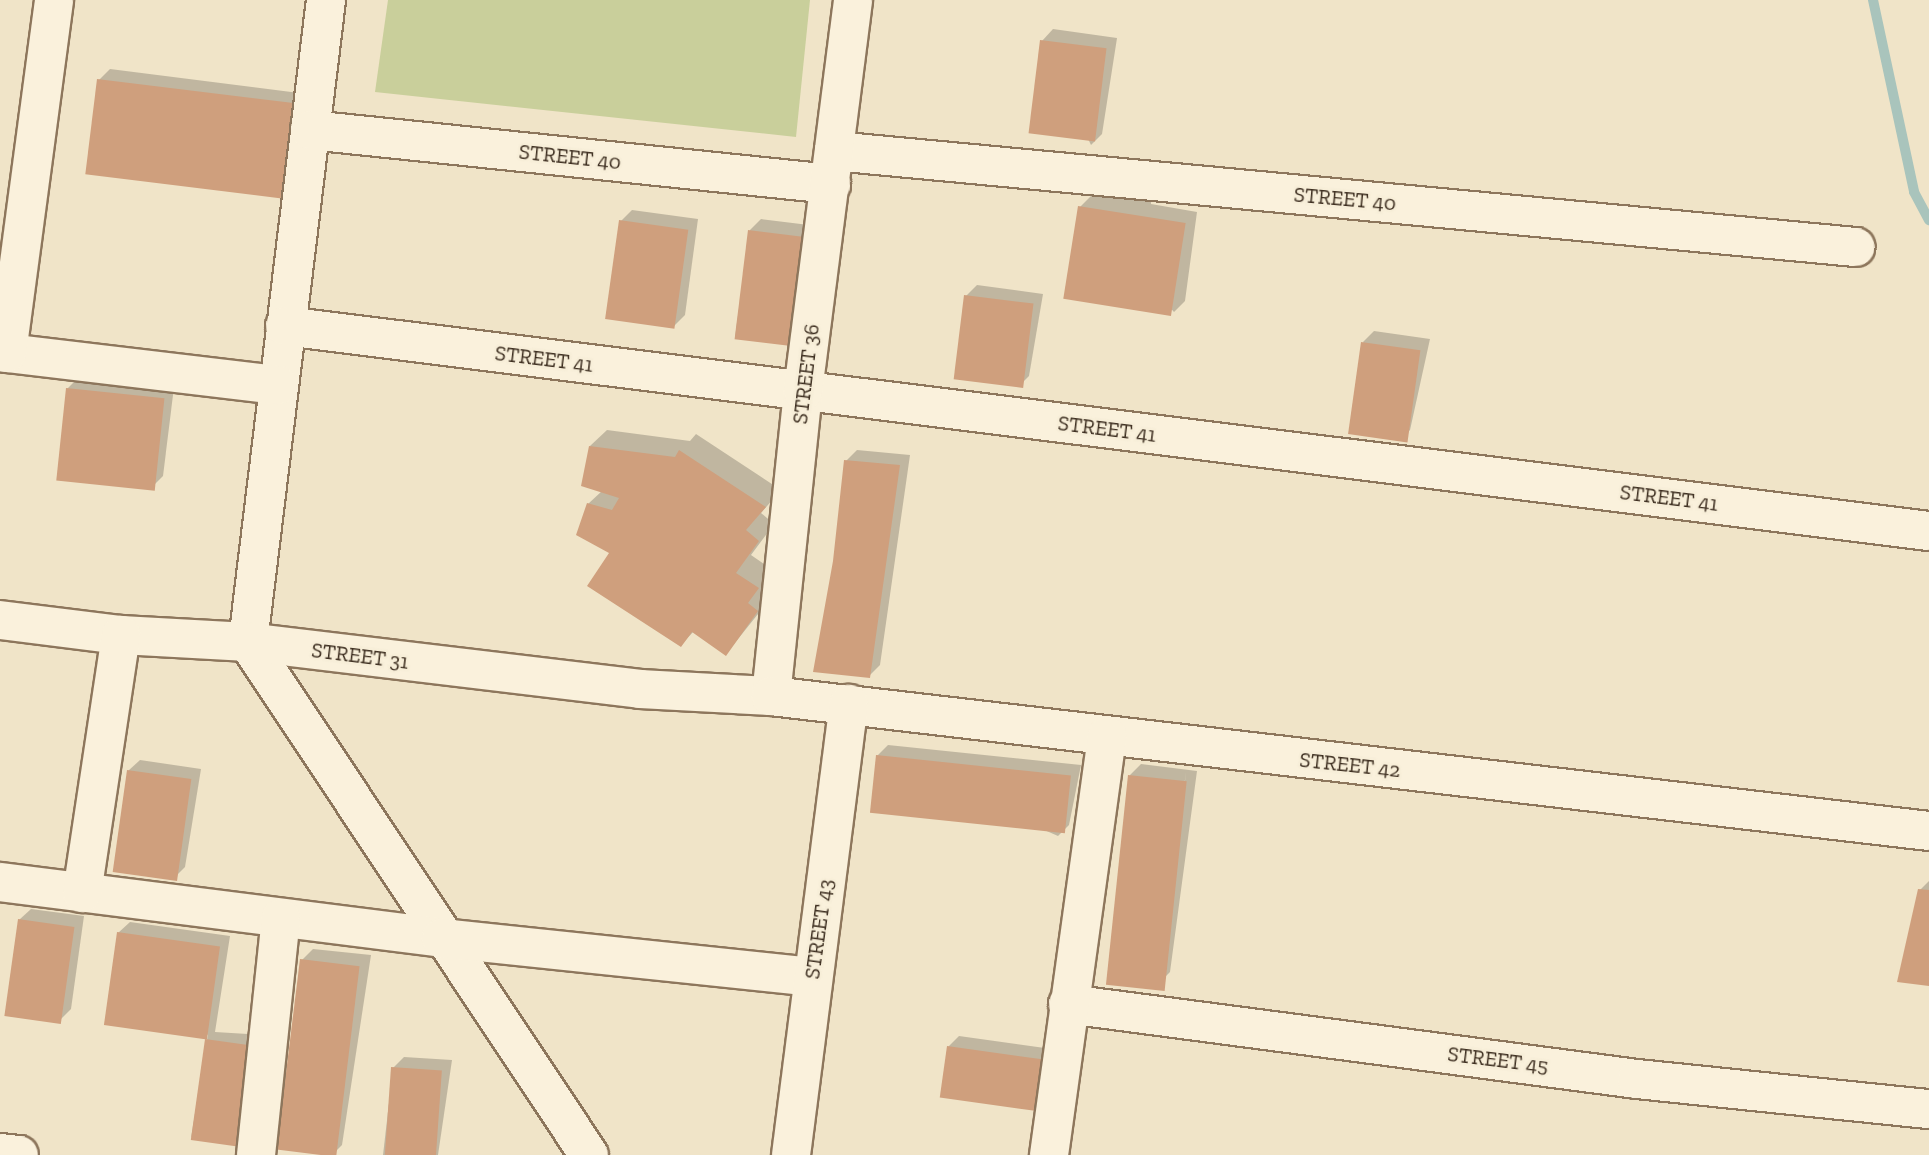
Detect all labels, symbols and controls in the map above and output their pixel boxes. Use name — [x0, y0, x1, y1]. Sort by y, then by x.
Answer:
street label: STREET 40 — [517, 139, 623, 175]
street label: STREET 40 — [1293, 182, 1397, 216]
street label: STREET 36 — [787, 322, 825, 426]
street label: STREET 41 — [493, 340, 595, 378]
street label: STREET 41 — [1056, 410, 1158, 448]
street label: STREET 41 — [1618, 479, 1720, 517]
street label: STREET 31 — [310, 638, 410, 674]
street label: STREET 42 — [1298, 747, 1402, 783]
street label: STREET 43 — [799, 877, 839, 981]
street label: STREET 45 — [1446, 1041, 1550, 1079]

